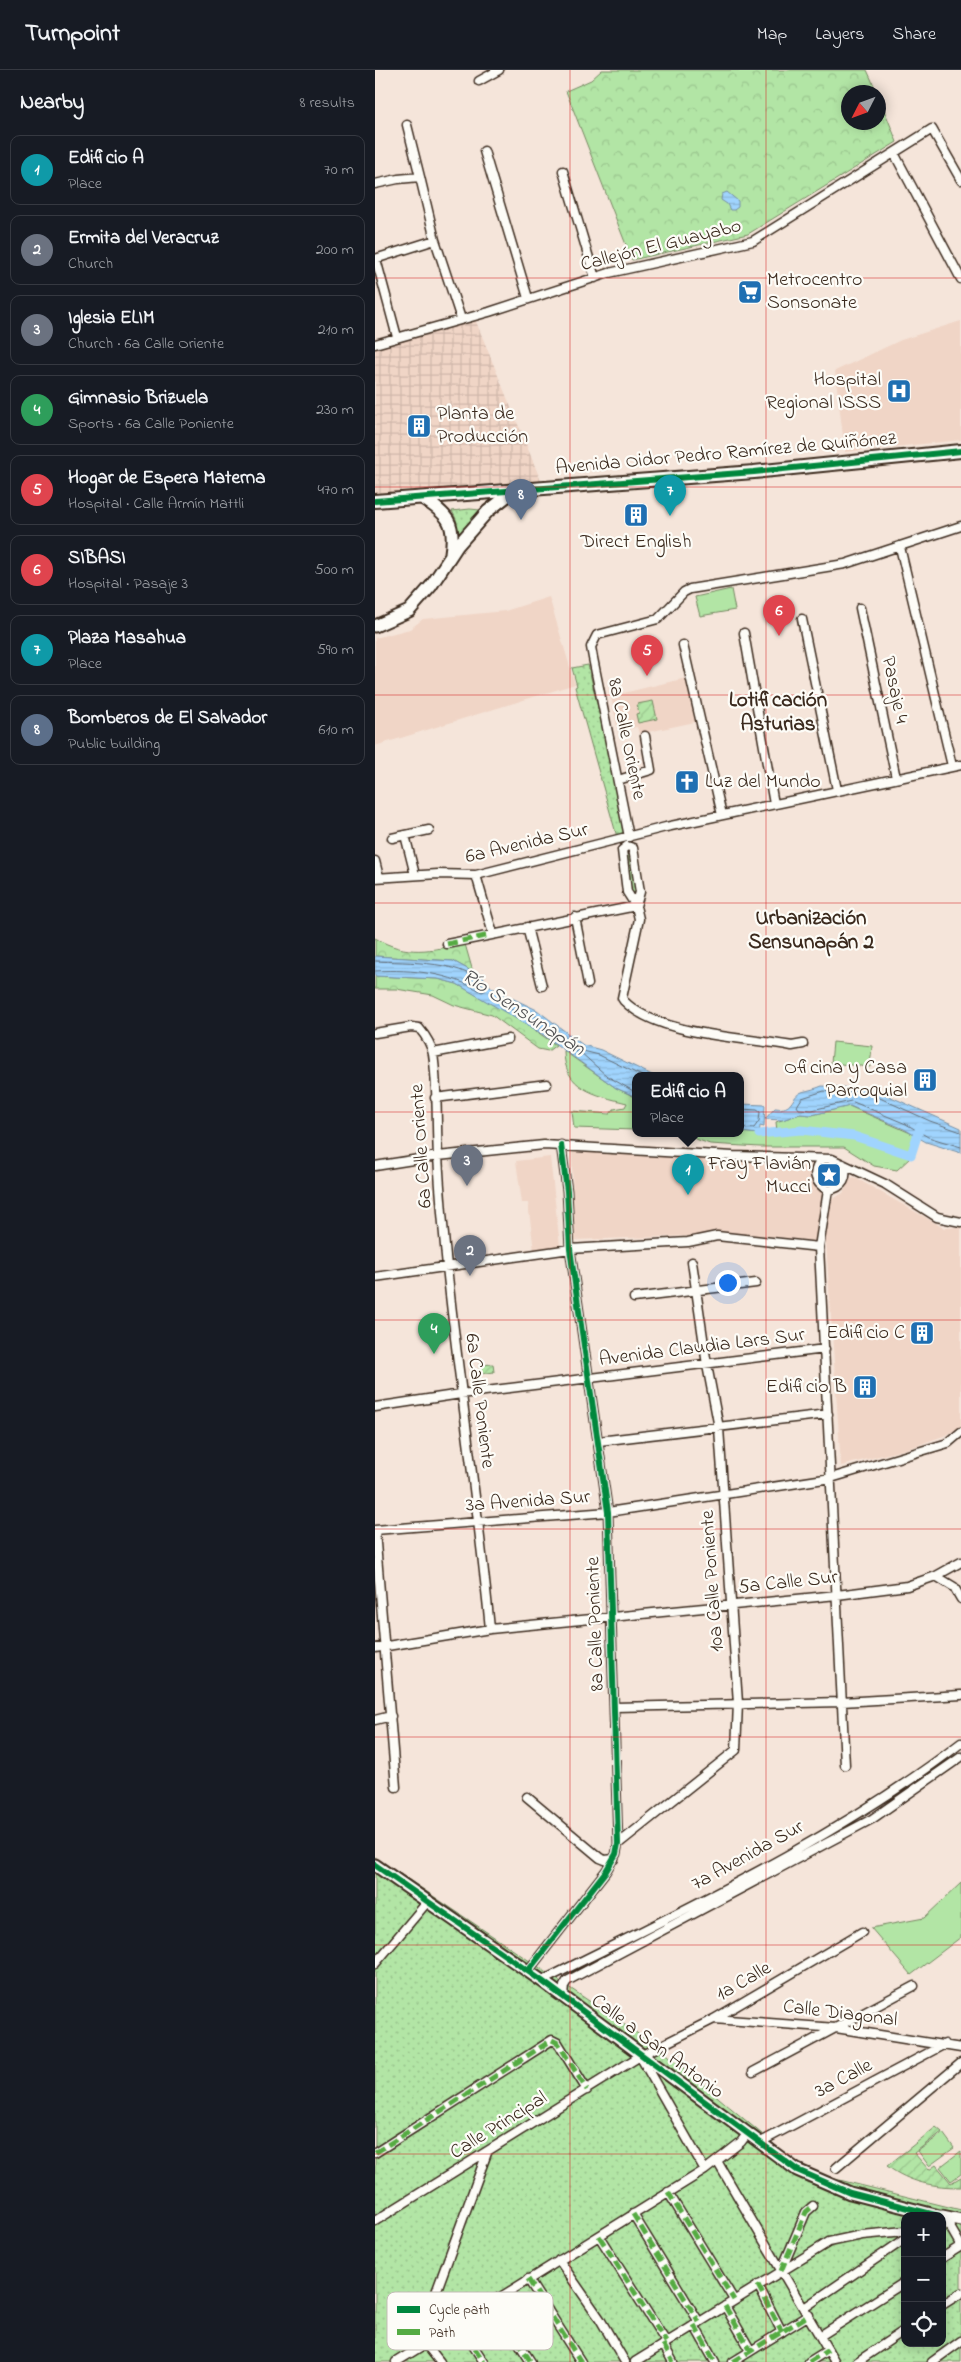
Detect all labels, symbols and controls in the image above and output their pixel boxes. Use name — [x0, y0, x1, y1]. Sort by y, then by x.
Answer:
text: Turnpoint — [25, 17, 120, 52]
text: Map — [757, 22, 787, 48]
text: Layers — [815, 22, 865, 48]
text: Share — [893, 22, 936, 48]
north arrow — [841, 85, 886, 130]
text: Nearby — [20, 88, 84, 118]
text: 8 results — [299, 91, 355, 115]
text: Edificio A — [68, 145, 144, 172]
text: 1 — [34, 158, 40, 182]
text: 70 m — [324, 158, 354, 182]
text: Place — [68, 172, 102, 196]
street label: Callejón El Guayabo — [578, 212, 744, 280]
text: Ermita del Veracruz — [68, 225, 219, 252]
text: 2 — [33, 238, 41, 262]
text: 200 m — [316, 238, 354, 262]
text: Church — [68, 252, 113, 276]
place label: Metrocentro Sonsonate — [767, 266, 862, 318]
supermarket icon: Metrocentro Sonsonate — [737, 279, 763, 305]
text: Iglesia ELIM — [68, 305, 155, 332]
text: 3 — [34, 318, 40, 342]
text: 210 m — [318, 318, 354, 342]
text: Church · 6a Calle Oriente — [68, 332, 224, 356]
place label: Hospital Regional ISSS — [766, 366, 881, 419]
hospital icon: Hospital Regional ISSS — [886, 378, 912, 404]
text: Gimnasio Brizuela — [68, 385, 208, 412]
text: 4 — [34, 398, 40, 422]
text: 230 m — [316, 398, 354, 422]
place label: Planta de Producción — [437, 400, 528, 452]
text: Sports · 6a Calle Poniente — [68, 412, 234, 436]
building icon: Planta de Producción — [406, 413, 432, 439]
street label: Avenida Oidor Pedro Ramírez de Quiñónez — [554, 425, 898, 483]
text: Hogar de Espera Materna — [68, 465, 265, 492]
pin: 7 — [654, 475, 686, 516]
text: 5 — [32, 478, 42, 502]
text: 470 m — [317, 478, 354, 502]
pin: 8 — [505, 479, 537, 520]
text: Hospital · Calle Armín Mattli — [68, 492, 244, 516]
building icon: Direct English — [623, 502, 649, 528]
place label: Direct English — [580, 528, 691, 558]
text: SIBASI — [68, 545, 126, 572]
text: 6 — [33, 558, 41, 582]
text: 500 m — [315, 558, 354, 582]
text: Hospital · Pasaje 3 — [68, 572, 188, 596]
pin: 6 — [763, 595, 795, 636]
text: Plaza Masahua — [68, 625, 186, 652]
pin: 5 — [631, 635, 663, 676]
text: 7 — [34, 638, 40, 662]
text: 590 m — [317, 638, 354, 662]
text: Place — [68, 652, 102, 676]
street label: Pasaje 4 — [873, 654, 915, 726]
street label: 8a Calle Oriente — [599, 676, 653, 802]
district label: Lotificación Asturias — [729, 686, 827, 740]
text: Bomberos de El Salvador — [68, 705, 267, 732]
text: 8 — [34, 718, 40, 742]
text: 610 m — [319, 718, 354, 742]
text: Public building — [68, 732, 160, 756]
place label: Luz del Mundo — [705, 768, 821, 797]
church icon: Luz del Mundo — [674, 769, 700, 795]
street label: 6a Avenida Sur — [463, 816, 592, 872]
district label: Urbanización Sensunapán 2 — [748, 904, 874, 958]
water label: Río Sensunapán — [455, 962, 591, 1064]
place label: Oficina y Casa Parroquial — [784, 1054, 907, 1106]
building icon: Oficina y Casa Parroquial — [912, 1067, 938, 1093]
popup — [632, 1072, 744, 1137]
text: Edificio A — [650, 1079, 726, 1106]
street label: 6a Calle Oriente — [403, 1083, 441, 1209]
text: Place — [650, 1106, 684, 1130]
pin: 3 — [451, 1145, 483, 1186]
place label: Fray Flavián Mucci — [707, 1150, 811, 1202]
pin: 1 — [672, 1154, 704, 1195]
place icon: Fray Flavián Mucci — [816, 1162, 842, 1188]
pin: 2 — [454, 1235, 486, 1276]
your location — [715, 1270, 741, 1296]
pin: 4 — [418, 1313, 450, 1354]
place label: Edificio C — [826, 1319, 905, 1348]
building icon: Edificio C — [909, 1320, 935, 1346]
street label: Avenida Claudia Lars Sur — [597, 1321, 807, 1375]
street label: 6a Calle Poniente — [456, 1332, 502, 1470]
place label: Edificio B — [766, 1373, 847, 1402]
building icon: Edificio B — [852, 1374, 878, 1400]
street label: 3a Avenida Sur — [465, 1483, 592, 1521]
street label: 10a Calle Poniente — [694, 1509, 732, 1653]
street label: 8a Calle Poniente — [579, 1556, 613, 1692]
street label: 5a Calle Sur — [737, 1563, 840, 1603]
street label: 7a Avenida Sur — [686, 1813, 810, 1899]
street label: 1a Calle — [711, 1955, 777, 2009]
street label: Calle a San Antonio — [584, 1987, 730, 2107]
street label: Calle Diagonal — [781, 1993, 899, 2036]
street label: 3a Calle — [810, 2052, 878, 2106]
street label: Calle Principal — [445, 2085, 553, 2167]
map controls — [901, 2212, 946, 2347]
button: + — [901, 2212, 946, 2257]
button: − — [901, 2257, 946, 2302]
legend — [387, 2292, 553, 2350]
text: Cycle path — [429, 2300, 490, 2322]
button: locate — [901, 2302, 946, 2347]
text: Path — [429, 2323, 455, 2344]

